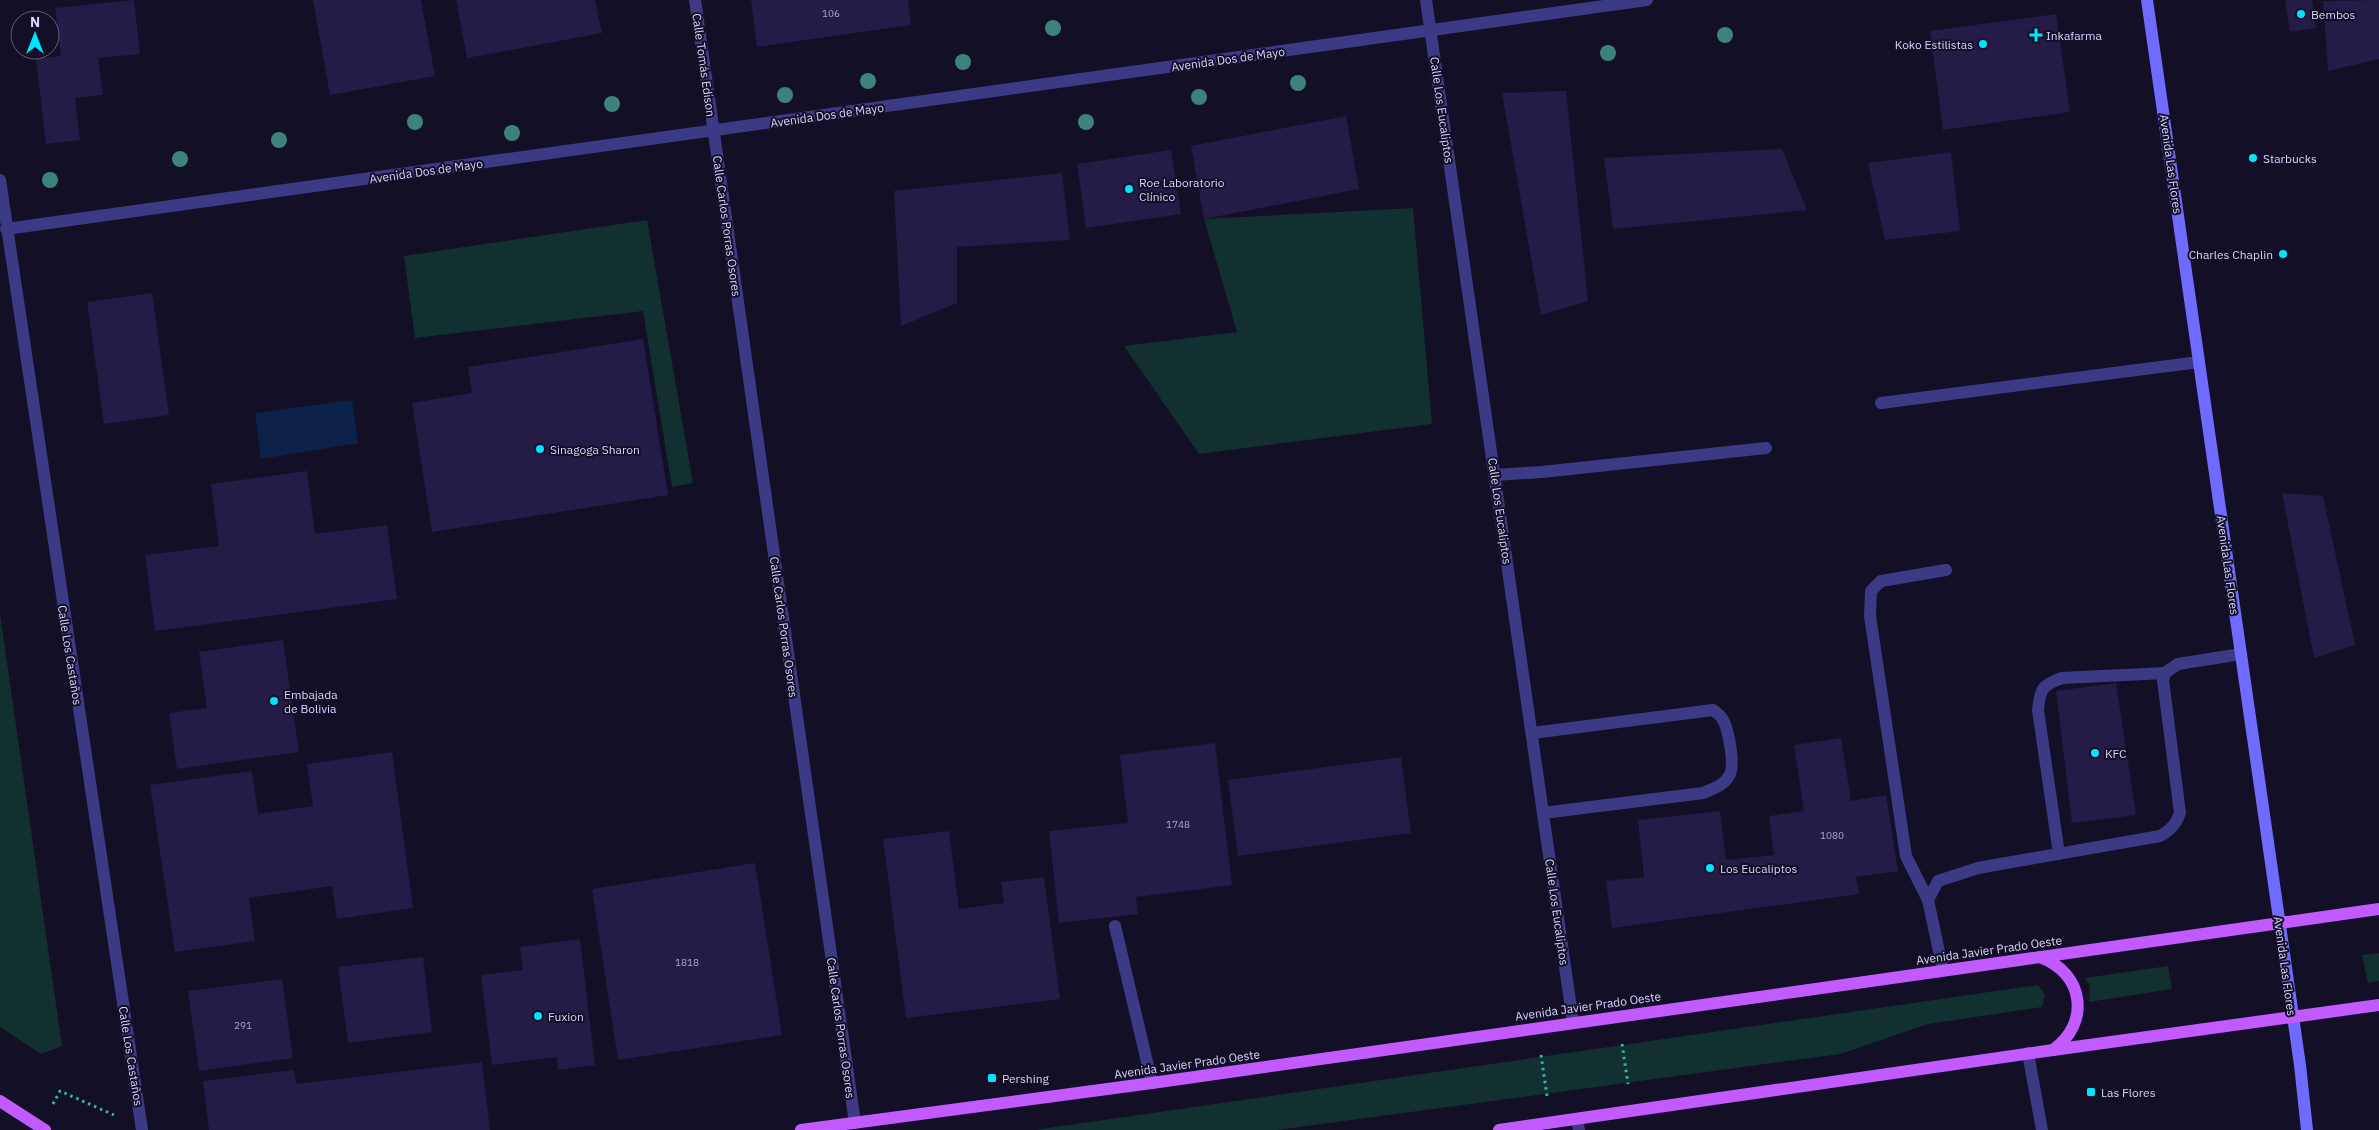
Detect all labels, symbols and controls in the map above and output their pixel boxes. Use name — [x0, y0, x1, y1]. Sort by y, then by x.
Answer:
house number: 106 — [822, 7, 840, 20]
place label: Bembos — [2311, 7, 2356, 22]
marker: Bembos — [2295, 8, 2307, 20]
north arrow — [10, 10, 60, 60]
street label: Calle Tomás Edison — [689, 12, 719, 118]
text: N — [30, 13, 40, 31]
place label: Inkafarma — [2046, 28, 2102, 43]
marker: Inkafarma — [2030, 29, 2042, 41]
place label: Koko Estilistas — [1895, 37, 1973, 52]
marker: Koko Estilistas — [1977, 38, 1989, 50]
street label: Avenida Dos de Mayo — [1170, 44, 1286, 74]
street label: Calle Los Eucaliptos — [1427, 56, 1457, 164]
street label: Avenida Dos de Mayo — [769, 100, 885, 130]
street label: Avenida Las Flores — [2157, 113, 2185, 215]
place label: Starbucks — [2263, 151, 2317, 166]
marker: Starbucks — [2247, 152, 2259, 164]
street label: Calle Carlos Porras Osores — [710, 155, 744, 298]
street label: Avenida Dos de Mayo — [368, 156, 484, 186]
place label: Roe Laboratorio Clínico — [1139, 175, 1225, 204]
marker: Roe Laboratorio Clínico — [1123, 183, 1135, 195]
place label: Charles Chaplin — [2189, 247, 2273, 262]
marker: Charles Chaplin — [2277, 248, 2289, 260]
place label: Sinagoga Sharon — [550, 442, 640, 457]
marker: Sinagoga Sharon — [534, 443, 546, 455]
street label: Calle Los Eucaliptos — [1485, 457, 1515, 565]
street label: Avenida Las Flores — [2214, 514, 2242, 616]
street label: Calle Carlos Porras Osores — [767, 556, 801, 699]
street label: Calle Los Castaños — [55, 604, 85, 706]
place label: Embajada de Bolivia — [284, 687, 338, 716]
marker: Embajada de Bolivia — [268, 695, 280, 707]
place label: KFC — [2105, 746, 2127, 761]
marker: KFC — [2089, 747, 2101, 759]
house number: 1748 — [1166, 818, 1190, 831]
house number: 1080 — [1820, 829, 1844, 842]
street label: Calle Los Eucaliptos — [1542, 858, 1572, 966]
place label: Los Eucaliptos — [1720, 861, 1798, 876]
marker: Los Eucaliptos — [1704, 862, 1716, 874]
street label: Avenida Las Flores — [2271, 915, 2299, 1017]
street label: Avenida Javier Prado Oeste — [1915, 932, 2063, 968]
house number: 1818 — [675, 956, 699, 969]
street label: Calle Carlos Porras Osores — [824, 957, 858, 1100]
street label: Avenida Javier Prado Oeste — [1514, 988, 1662, 1024]
street label: Calle Los Castaños — [116, 1005, 146, 1107]
place label: Fuxion — [548, 1009, 584, 1024]
marker: Fuxion — [532, 1010, 544, 1022]
house number: 291 — [234, 1019, 252, 1032]
street label: Avenida Javier Prado Oeste — [1113, 1046, 1261, 1082]
place label: Pershing — [1002, 1071, 1050, 1086]
marker: Pershing — [986, 1072, 998, 1084]
place label: Las Flores — [2101, 1085, 2156, 1100]
marker: Las Flores — [2085, 1086, 2097, 1098]

